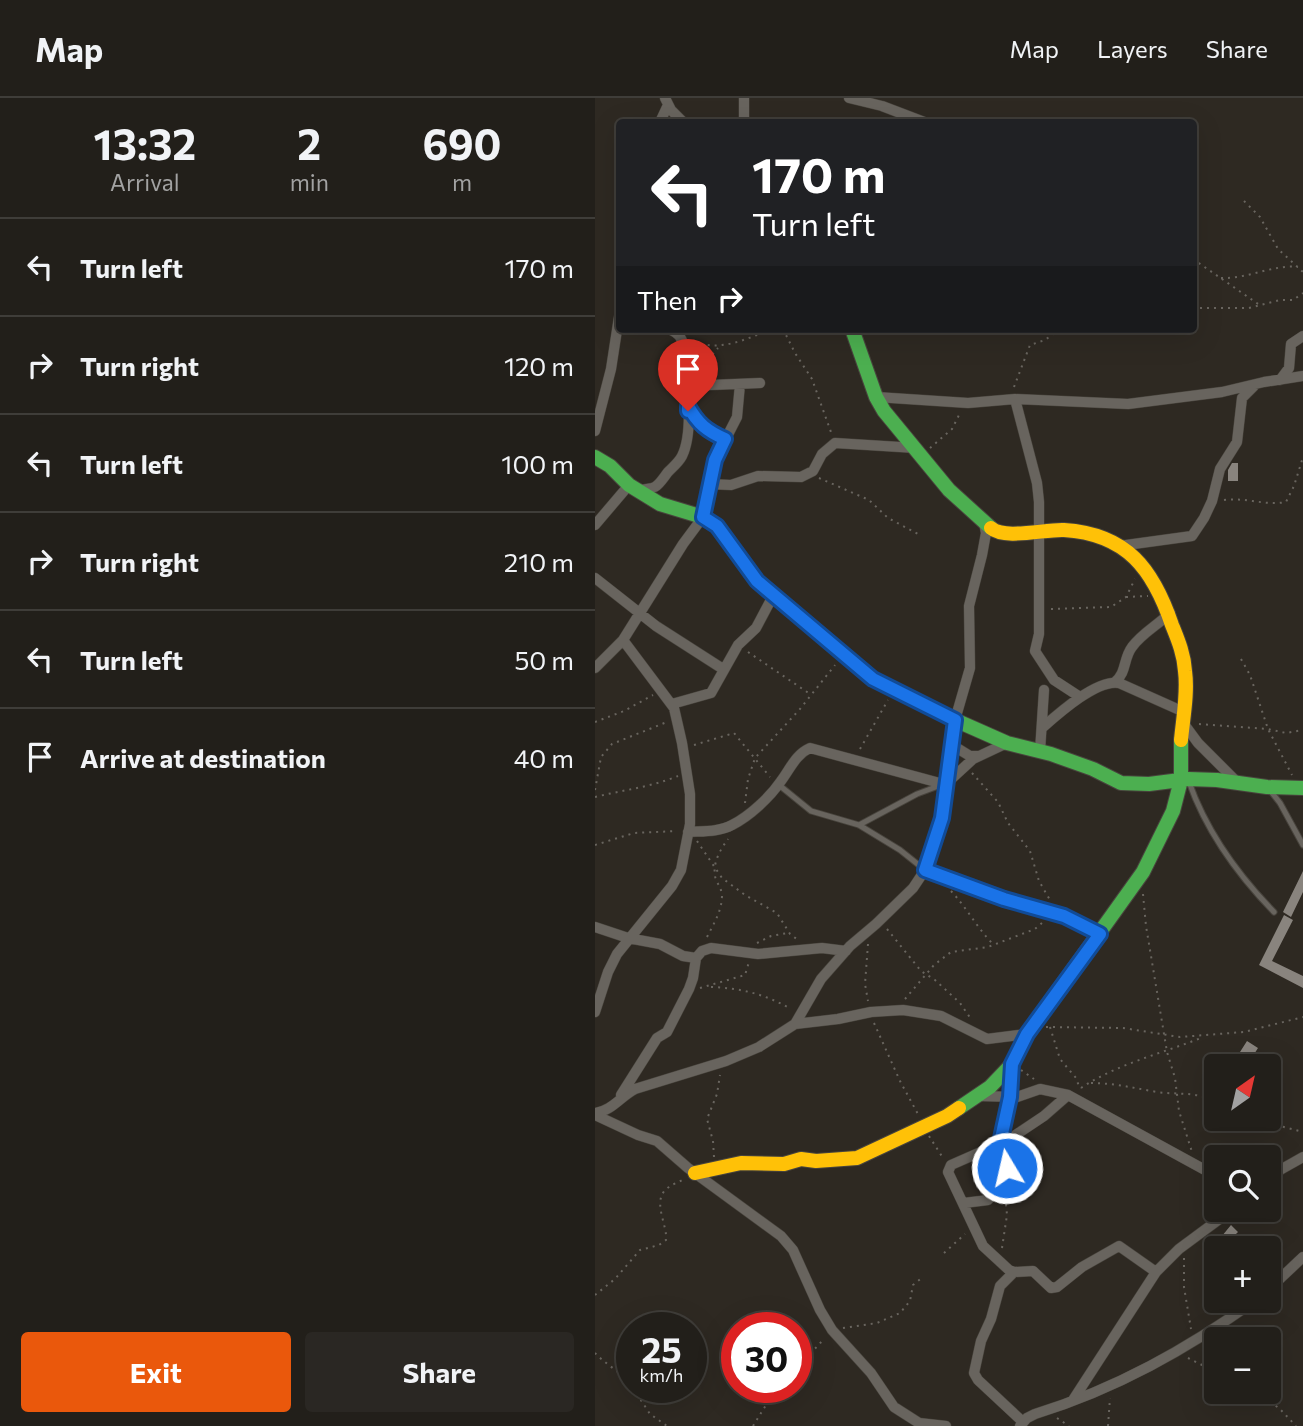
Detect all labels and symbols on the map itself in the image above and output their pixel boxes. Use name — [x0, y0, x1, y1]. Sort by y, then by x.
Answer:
pin — [658, 339, 718, 411]
north arrow — [1204, 1054, 1281, 1130]
position arrow — [970, 1131, 1044, 1205]
speed limit sign: 30 — [721, 1312, 812, 1403]

